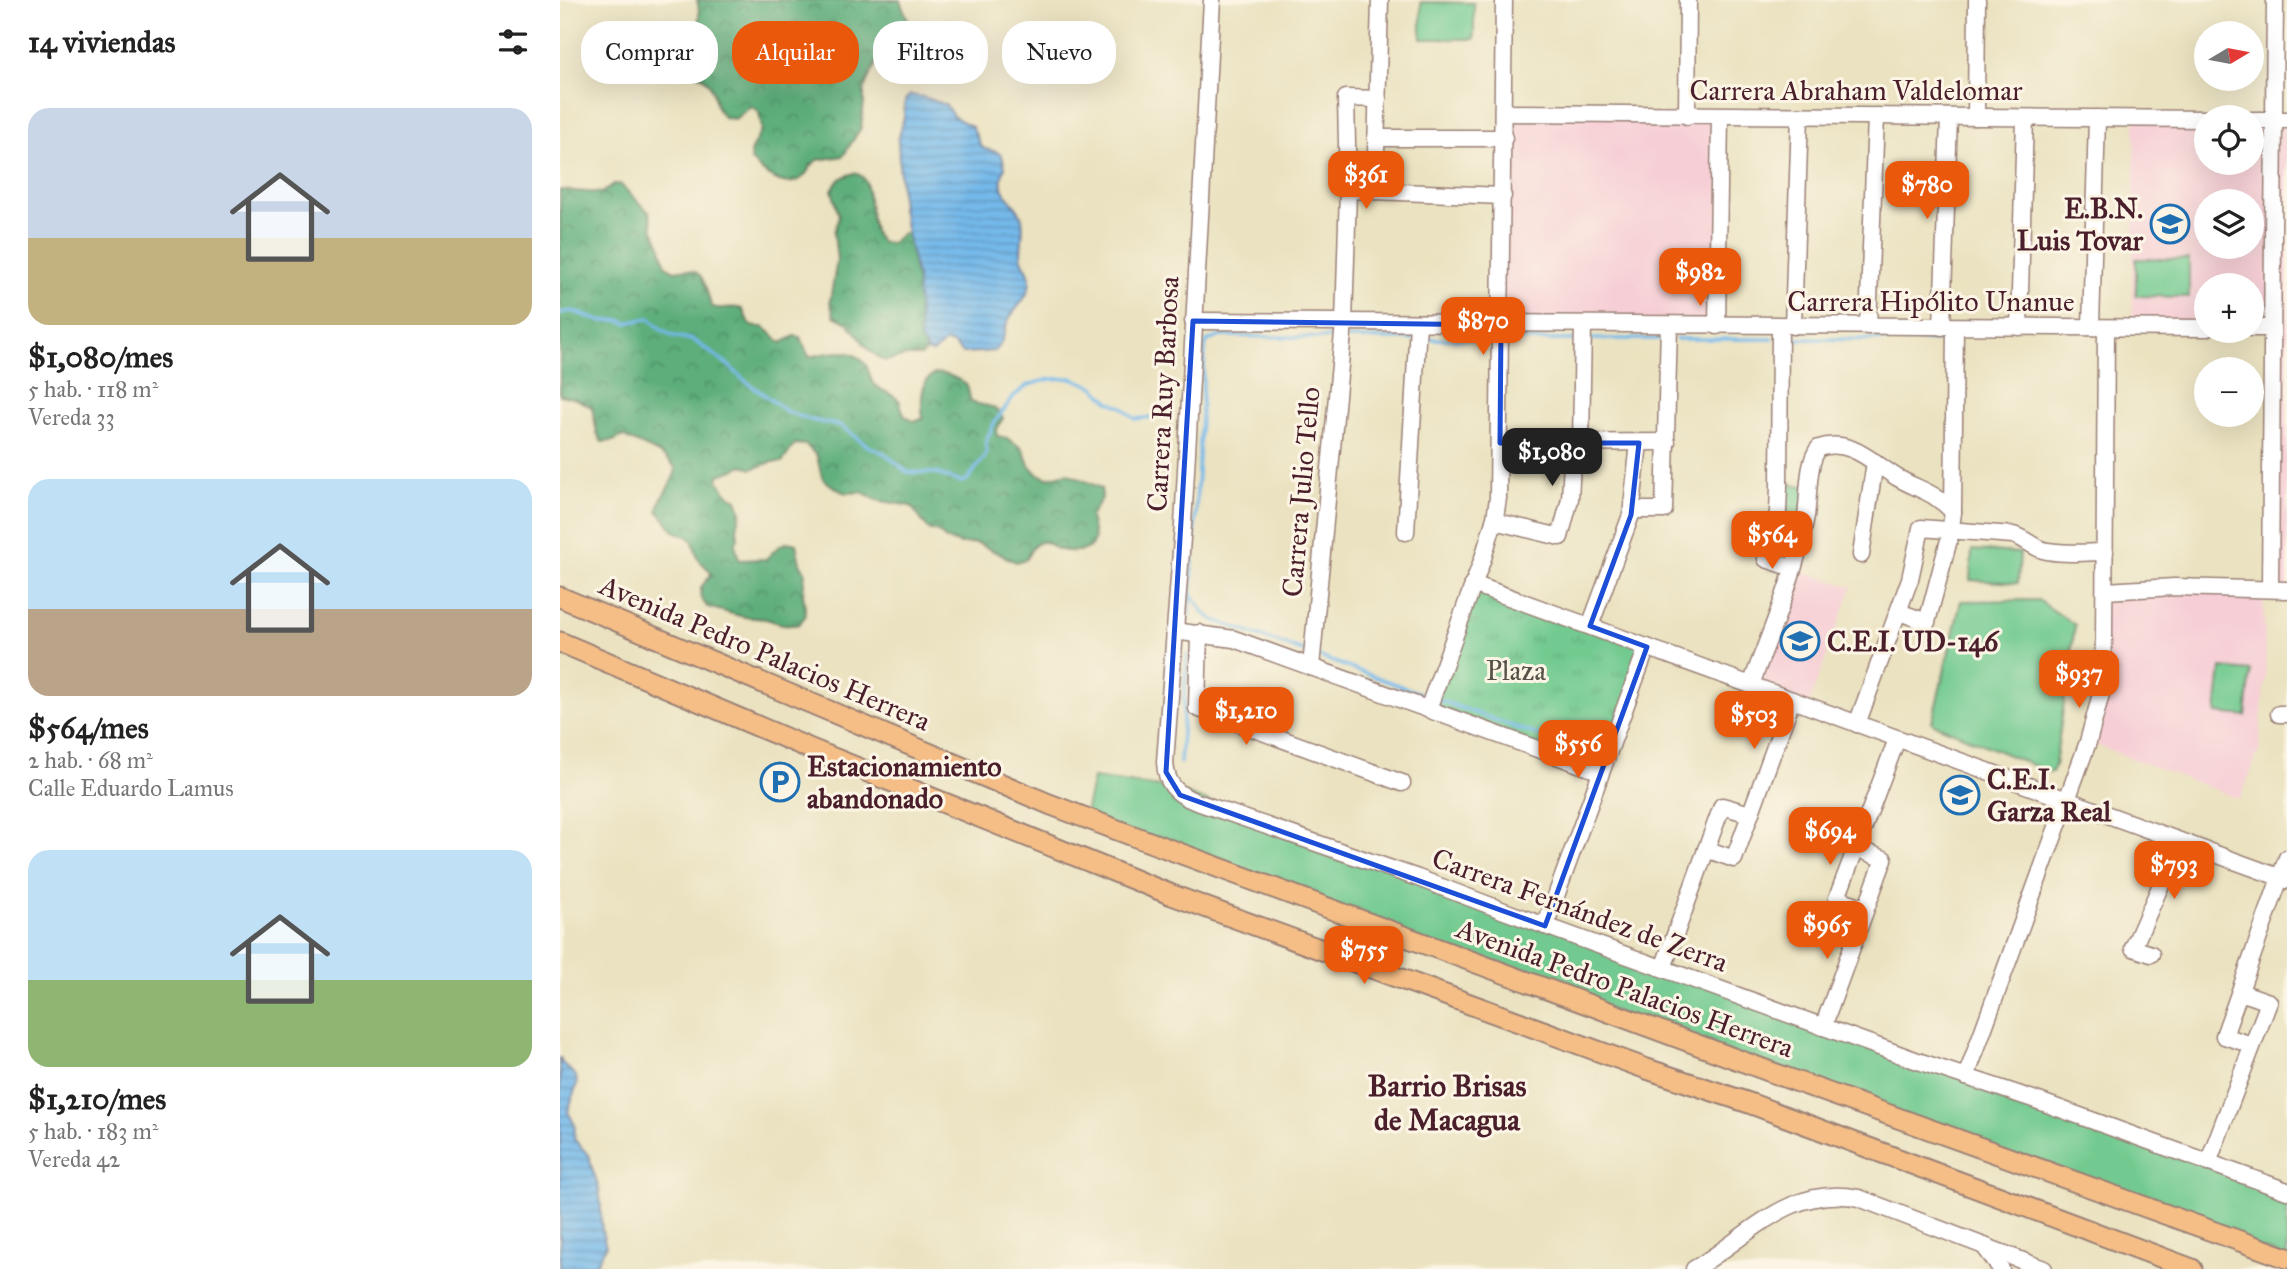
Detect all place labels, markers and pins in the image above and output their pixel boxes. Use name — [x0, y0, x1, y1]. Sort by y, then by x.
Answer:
pin: $361 — [1325, 152, 1407, 211]
pin: $780 — [1886, 162, 1968, 221]
place label: E.B.N. Luis Tovar — [2017, 191, 2143, 258]
school or university icon: E.B.N. Luis Tovar — [2149, 203, 2191, 245]
pin: $982 — [1659, 248, 1741, 308]
pin: $870 — [1442, 298, 1524, 357]
pin: $1,080 — [1495, 428, 1609, 488]
pin: $564 — [1731, 512, 1813, 571]
school or university icon: C.E.I. UD-146 — [1779, 620, 1821, 662]
place label: C.E.I. UD-146 — [1827, 624, 2000, 659]
pin: $937 — [2038, 650, 2120, 710]
pin: $1,210 — [1189, 688, 1303, 747]
pin: $503 — [1713, 692, 1795, 751]
pin: $556 — [1537, 720, 1619, 780]
place label: Estacionamiento abandonado — [807, 749, 1002, 816]
parking icon: Estacionamiento abandonado — [759, 761, 801, 803]
place label: C.E.I. Garza Real — [1987, 762, 2112, 829]
school or university icon: C.E.I. Garza Real — [1939, 774, 1981, 816]
pin: $694 — [1789, 808, 1871, 867]
pin: $793 — [2133, 842, 2215, 901]
pin: $965 — [1786, 902, 1868, 961]
pin: $755 — [1323, 926, 1405, 986]

